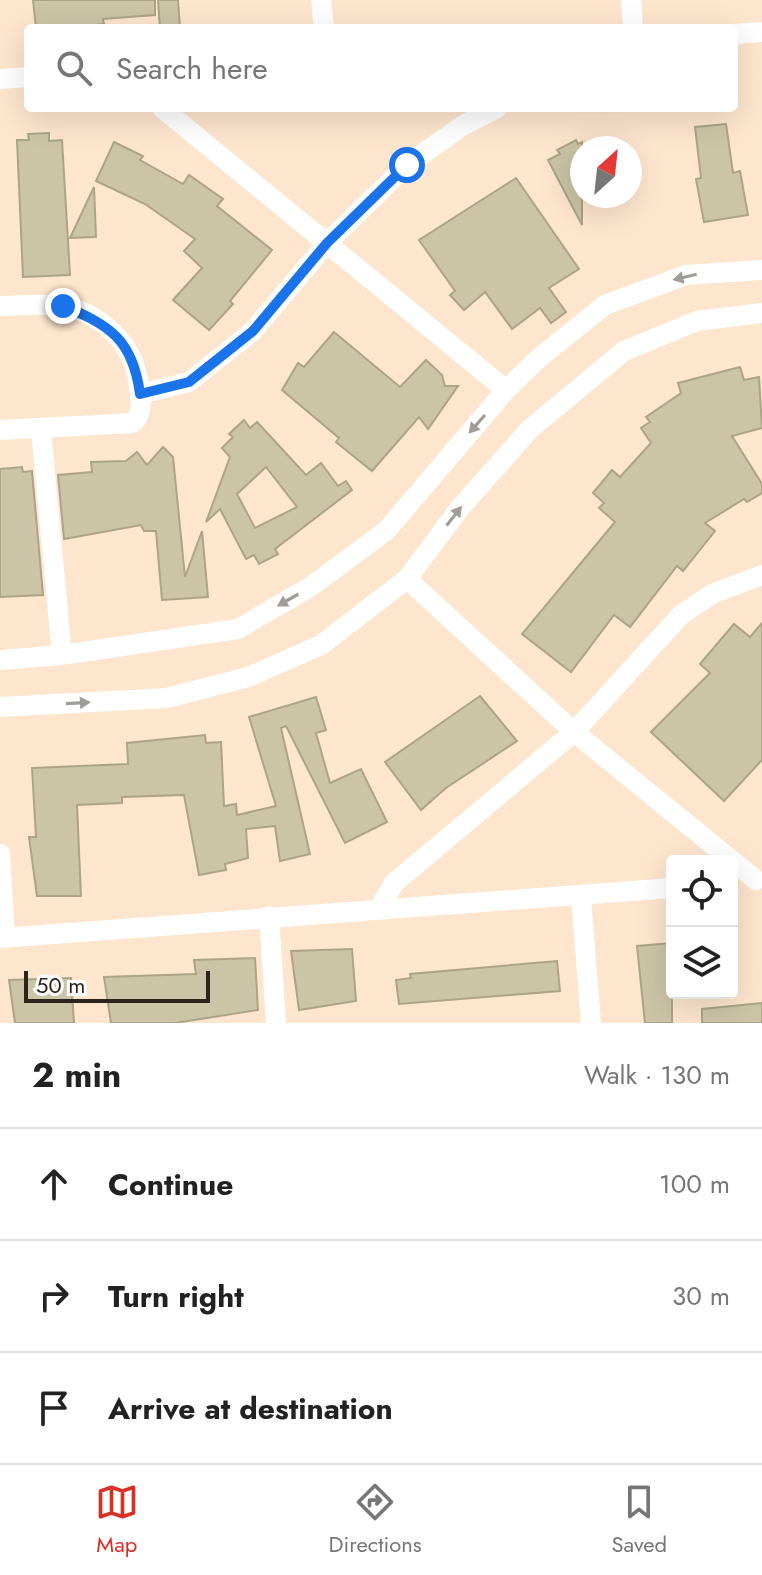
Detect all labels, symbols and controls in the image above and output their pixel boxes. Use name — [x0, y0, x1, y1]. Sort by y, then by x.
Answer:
search box — [24, 24, 738, 112]
icon: search — [52, 46, 96, 90]
text: Search here — [116, 47, 268, 90]
north arrow — [570, 136, 642, 208]
route start — [389, 147, 425, 183]
one-way arrow — [672, 271, 697, 284]
route end — [45, 288, 81, 324]
one-way arrow — [469, 414, 486, 434]
one-way arrow — [446, 506, 462, 526]
one-way arrow — [277, 593, 299, 607]
one-way arrow — [66, 696, 91, 709]
map controls — [666, 855, 738, 999]
button: locate — [666, 855, 738, 927]
button: layers — [666, 927, 738, 999]
scale bar — [24, 967, 210, 1003]
text: 50 m — [36, 969, 85, 1001]
text: 2 min — [32, 1051, 121, 1100]
text: Walk · 130 m — [584, 1056, 730, 1094]
icon: ahead — [32, 1162, 76, 1206]
text: Continue — [108, 1163, 234, 1206]
text: 100 m — [659, 1165, 730, 1203]
icon: right — [32, 1274, 76, 1318]
text: Turn right — [108, 1275, 244, 1318]
text: 30 m — [672, 1277, 730, 1315]
icon: arrive — [32, 1386, 76, 1430]
text: Arrive at destination — [108, 1387, 393, 1430]
tab: Map — [95, 1480, 139, 1560]
tab: Directions — [329, 1480, 422, 1560]
tab: Saved — [611, 1480, 667, 1560]

